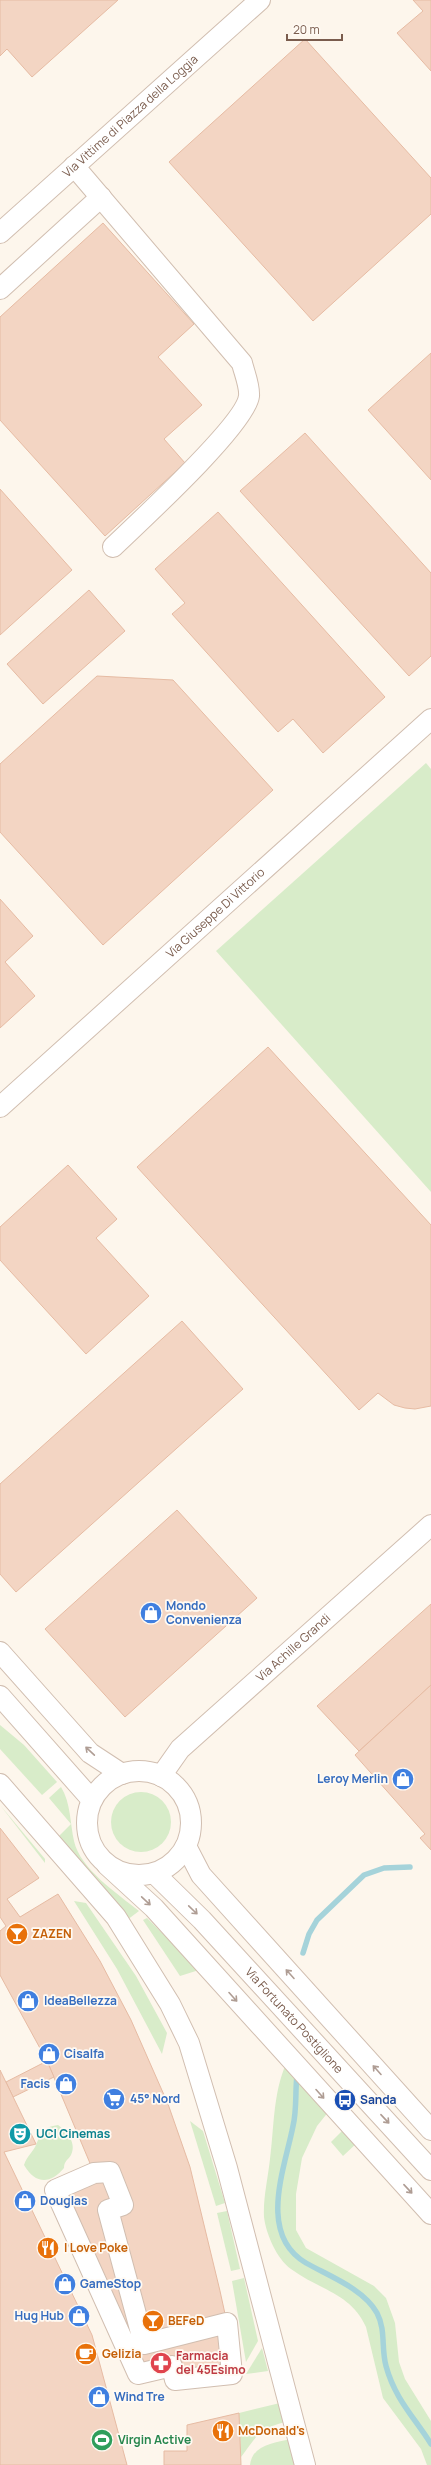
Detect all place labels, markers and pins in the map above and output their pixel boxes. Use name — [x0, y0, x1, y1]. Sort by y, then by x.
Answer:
place label: Mondo Convenienza — [166, 1597, 242, 1628]
shop icon: Mondo Convenienza — [138, 1600, 164, 1626]
shop icon: Leroy Merlin — [390, 1766, 416, 1792]
place label: Leroy Merlin — [317, 1770, 388, 1787]
bar icon: ZAZEN — [4, 1921, 30, 1947]
place label: ZAZEN — [32, 1925, 72, 1942]
shop icon: IdeaBellezza — [15, 1988, 41, 2014]
place label: IdeaBellezza — [44, 1992, 117, 2009]
shop icon: Cisalfa — [36, 2041, 62, 2067]
place label: Cisalfa — [64, 2045, 104, 2062]
shop icon: Facis — [53, 2071, 79, 2097]
place label: Facis — [20, 2075, 50, 2092]
supermarket icon: 45° Nord — [101, 2086, 127, 2112]
bus stop icon: Sanda — [332, 2087, 358, 2113]
place label: 45° Nord — [130, 2090, 180, 2107]
place label: Sanda — [360, 2091, 397, 2108]
theatre icon: UCI Cinemas — [7, 2121, 33, 2147]
place label: UCI Cinemas — [36, 2125, 111, 2142]
shop icon: Douglas — [12, 2188, 38, 2214]
place label: Douglas — [40, 2192, 88, 2209]
restaurant icon: I Love Poke — [35, 2235, 61, 2261]
place label: I Love Poke — [64, 2239, 128, 2256]
shop icon: GameStop — [52, 2271, 78, 2297]
place label: GameStop — [80, 2275, 141, 2292]
shop icon: Hug Hub — [66, 2303, 92, 2329]
place label: Hug Hub — [14, 2307, 64, 2324]
bar icon: BEFeD — [140, 2308, 166, 2334]
place label: BEFeD — [168, 2312, 204, 2329]
cafe icon: Gelizia — [73, 2341, 99, 2367]
place label: Gelizia — [102, 2345, 142, 2362]
place label: Farmacia del 45Esimo — [176, 2347, 246, 2378]
pharmacy icon: Farmacia del 45Esimo — [148, 2350, 174, 2376]
shop icon: Wind Tre — [86, 2384, 112, 2410]
place label: Wind Tre — [114, 2388, 165, 2405]
restaurant icon: McDonald's — [210, 2418, 236, 2444]
place label: McDonald's — [238, 2422, 305, 2439]
sports icon: Virgin Active — [89, 2427, 115, 2453]
place label: Virgin Active — [118, 2431, 191, 2448]

